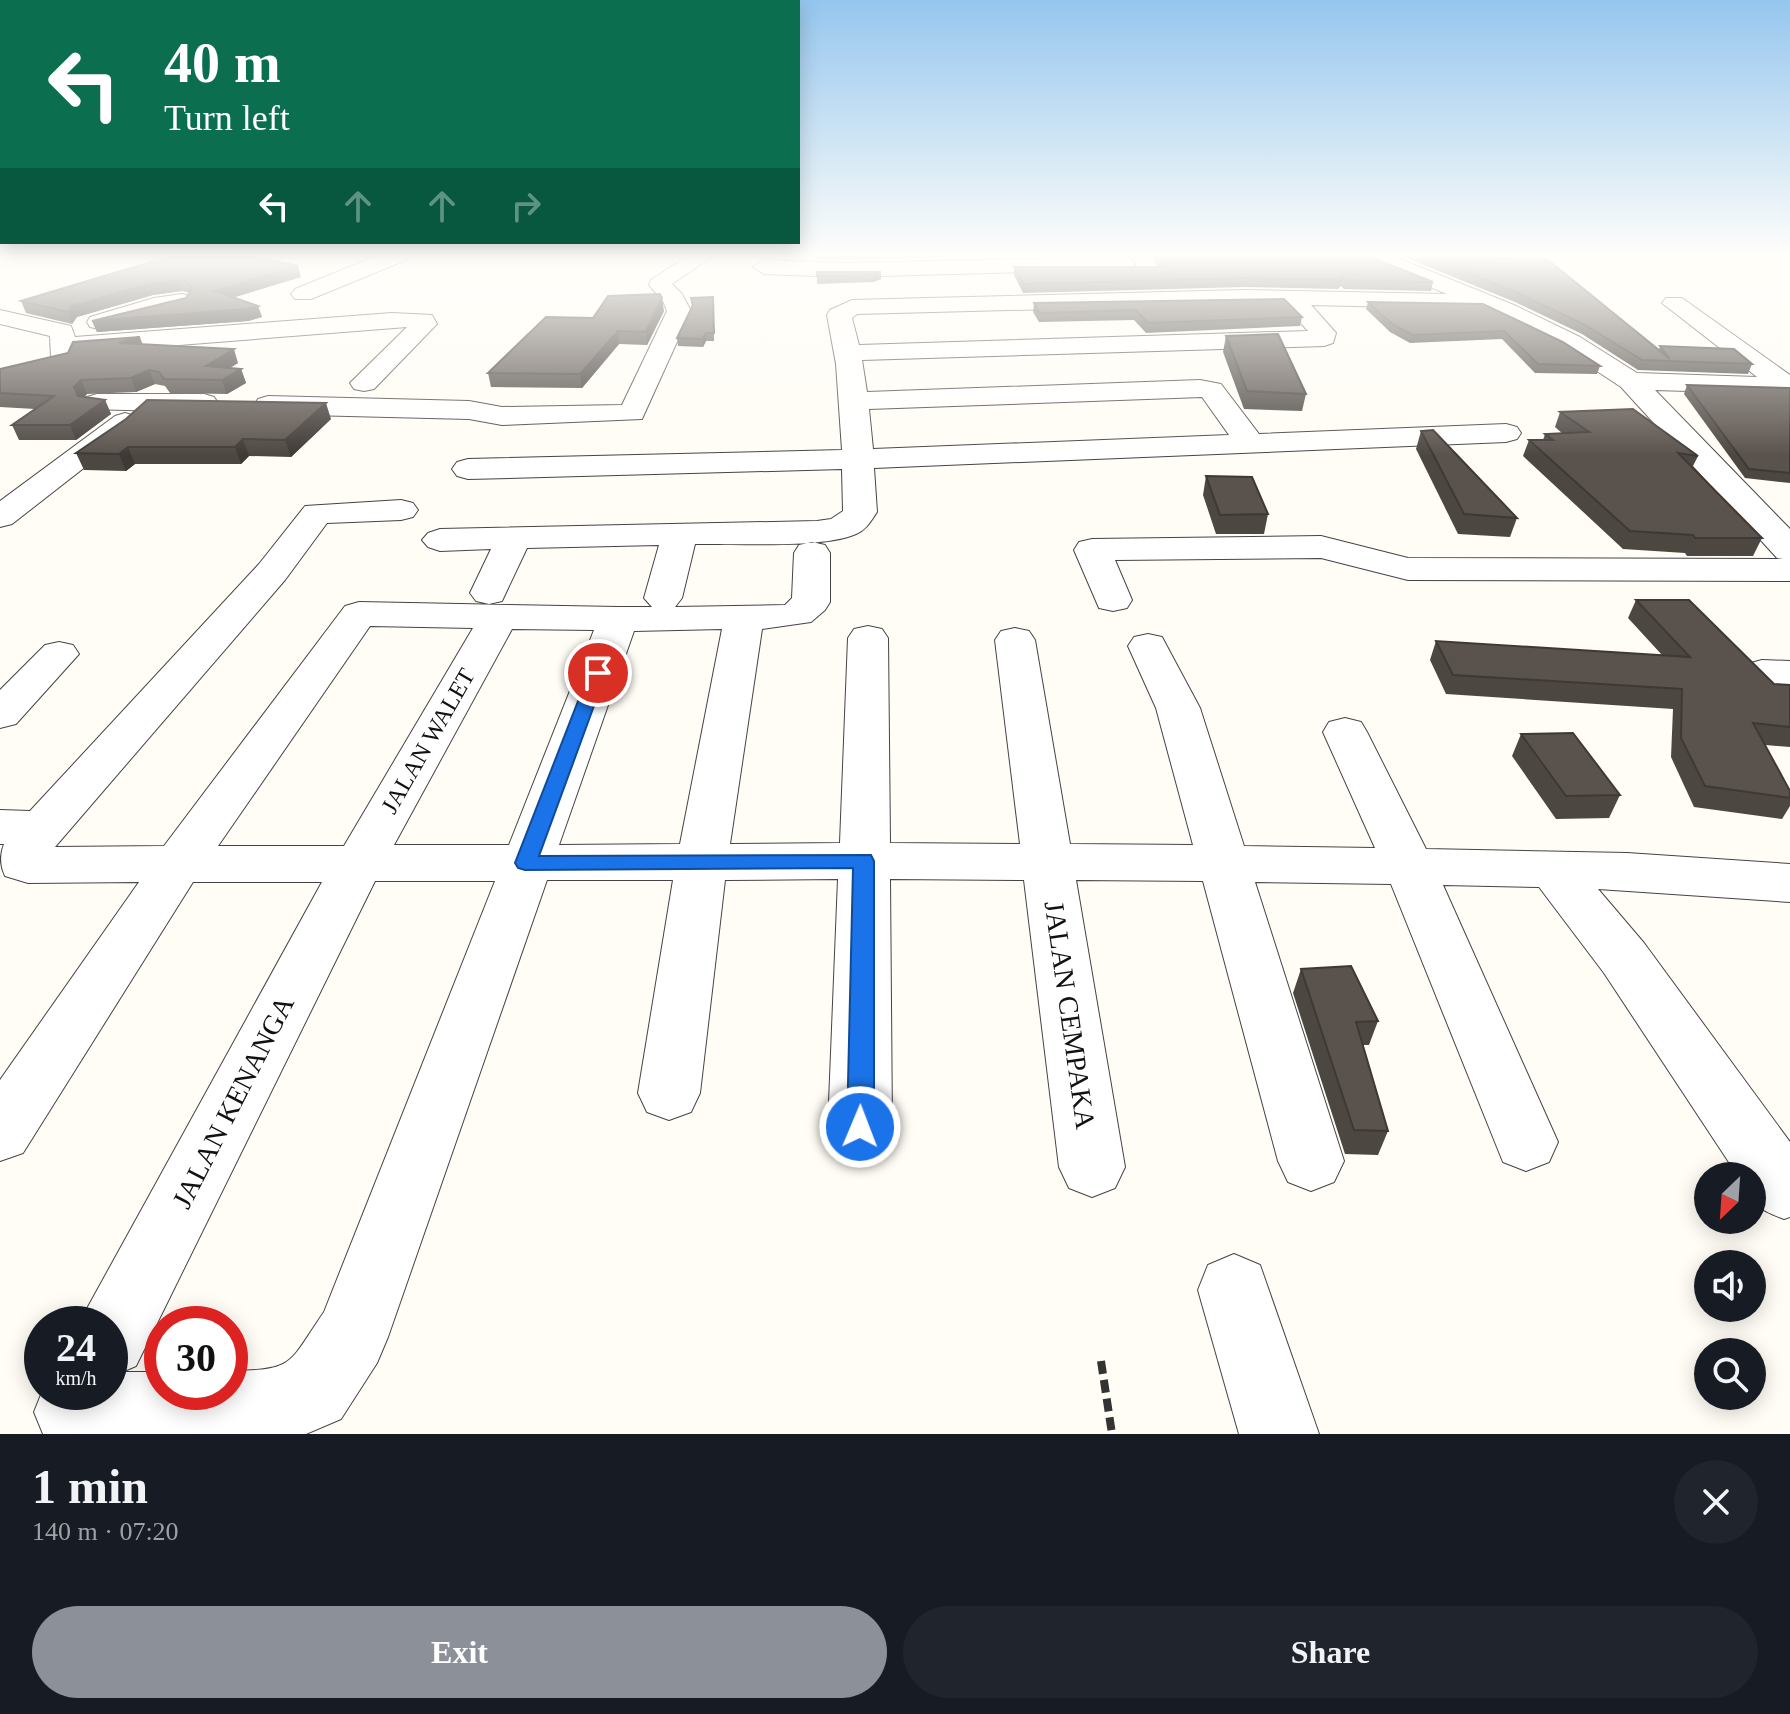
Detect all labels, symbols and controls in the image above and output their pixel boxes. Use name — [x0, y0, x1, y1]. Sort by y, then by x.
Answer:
icon: left — [32, 32, 136, 136]
text: 40 m — [164, 32, 281, 94]
text: Turn left — [164, 98, 290, 138]
icon: left — [252, 184, 296, 228]
icon: ahead — [336, 184, 380, 228]
icon: ahead — [420, 184, 464, 228]
icon: right — [504, 184, 548, 228]
pin — [564, 639, 632, 707]
icon: arrive — [576, 651, 620, 695]
street label: JALAN WALET — [376, 664, 480, 818]
street label: JALAN CEMPAKA — [1039, 899, 1101, 1132]
street label: JALAN KENANGA — [166, 990, 300, 1213]
position arrow — [818, 1085, 902, 1169]
north arrow — [1694, 1162, 1766, 1234]
map controls — [1694, 1162, 1766, 1410]
button: sound — [1694, 1250, 1766, 1322]
speed limit sign: 30 — [144, 1306, 248, 1410]
text: 24 — [56, 1325, 96, 1370]
button: search — [1694, 1338, 1766, 1410]
text: km/h — [55, 1367, 97, 1389]
text: 1 min — [32, 1460, 148, 1513]
button: close — [1674, 1460, 1758, 1544]
text: 140 m · 07:20 — [32, 1517, 179, 1546]
button: Exit — [32, 1606, 887, 1698]
button: Share — [903, 1606, 1758, 1698]

